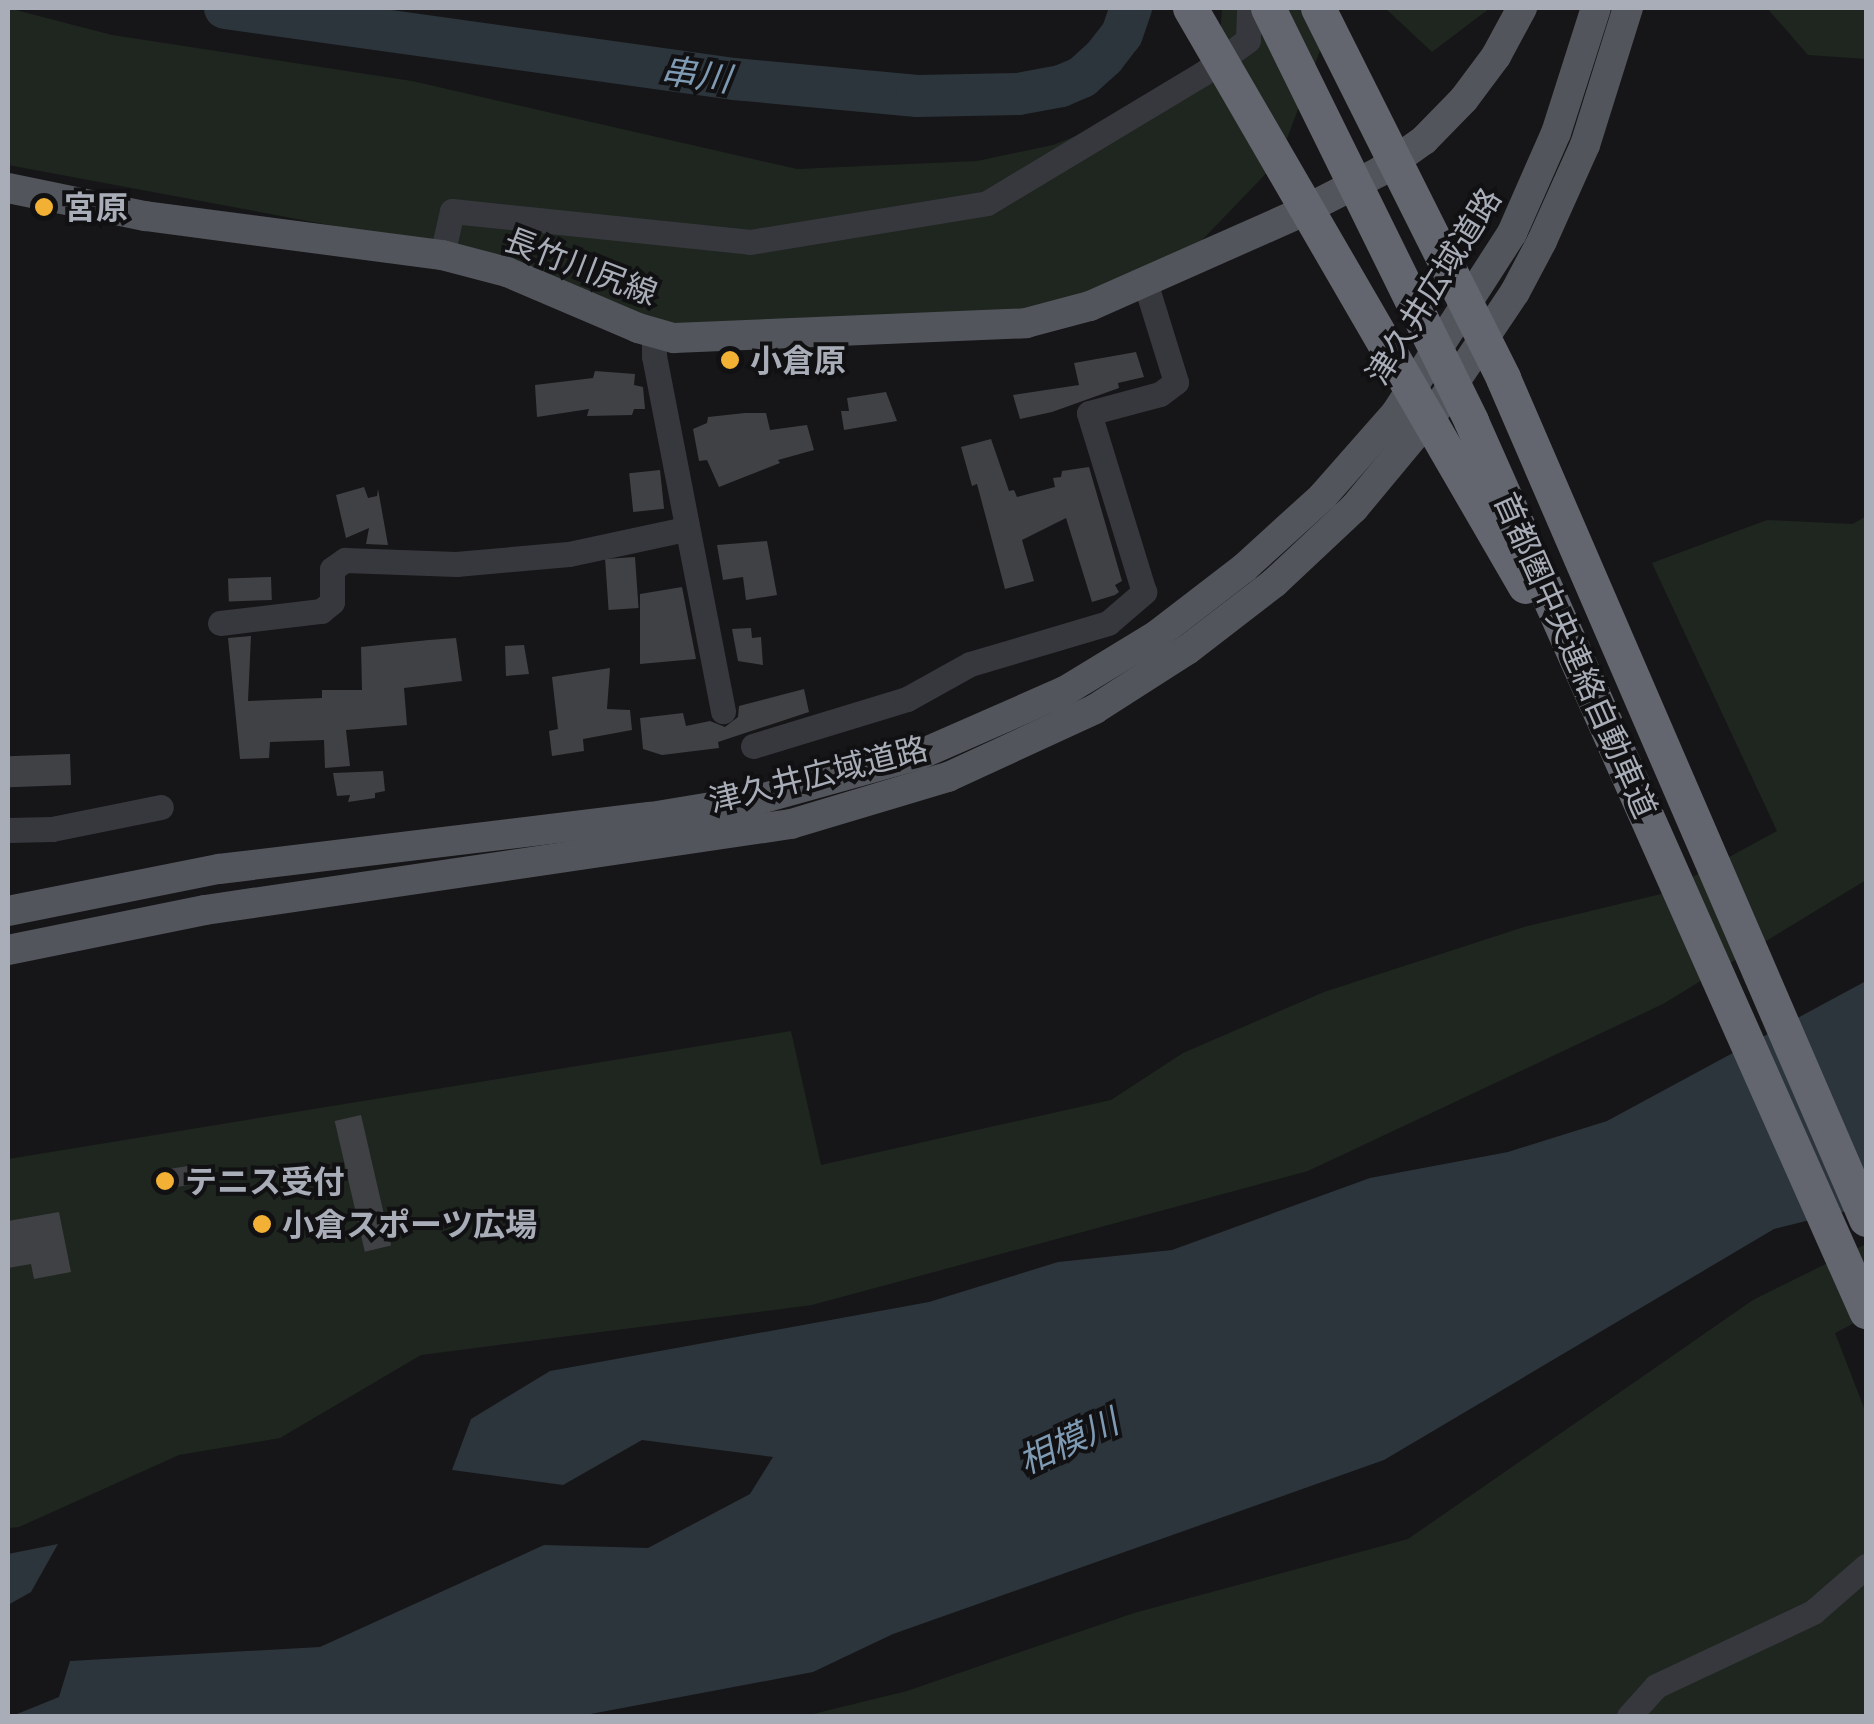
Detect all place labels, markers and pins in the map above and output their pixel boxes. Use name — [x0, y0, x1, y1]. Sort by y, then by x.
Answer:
place label: 宮原 — [64, 188, 128, 226]
marker: 宮原 — [33, 196, 55, 218]
place label: 小倉原 — [750, 341, 846, 379]
marker: 小倉原 — [719, 349, 741, 371]
place label: テニス受付 — [185, 1162, 345, 1200]
marker: テニス受付 — [154, 1170, 176, 1192]
place label: 小倉スポーツ広場 — [282, 1205, 538, 1243]
marker: 小倉スポーツ広場 — [251, 1213, 273, 1235]

